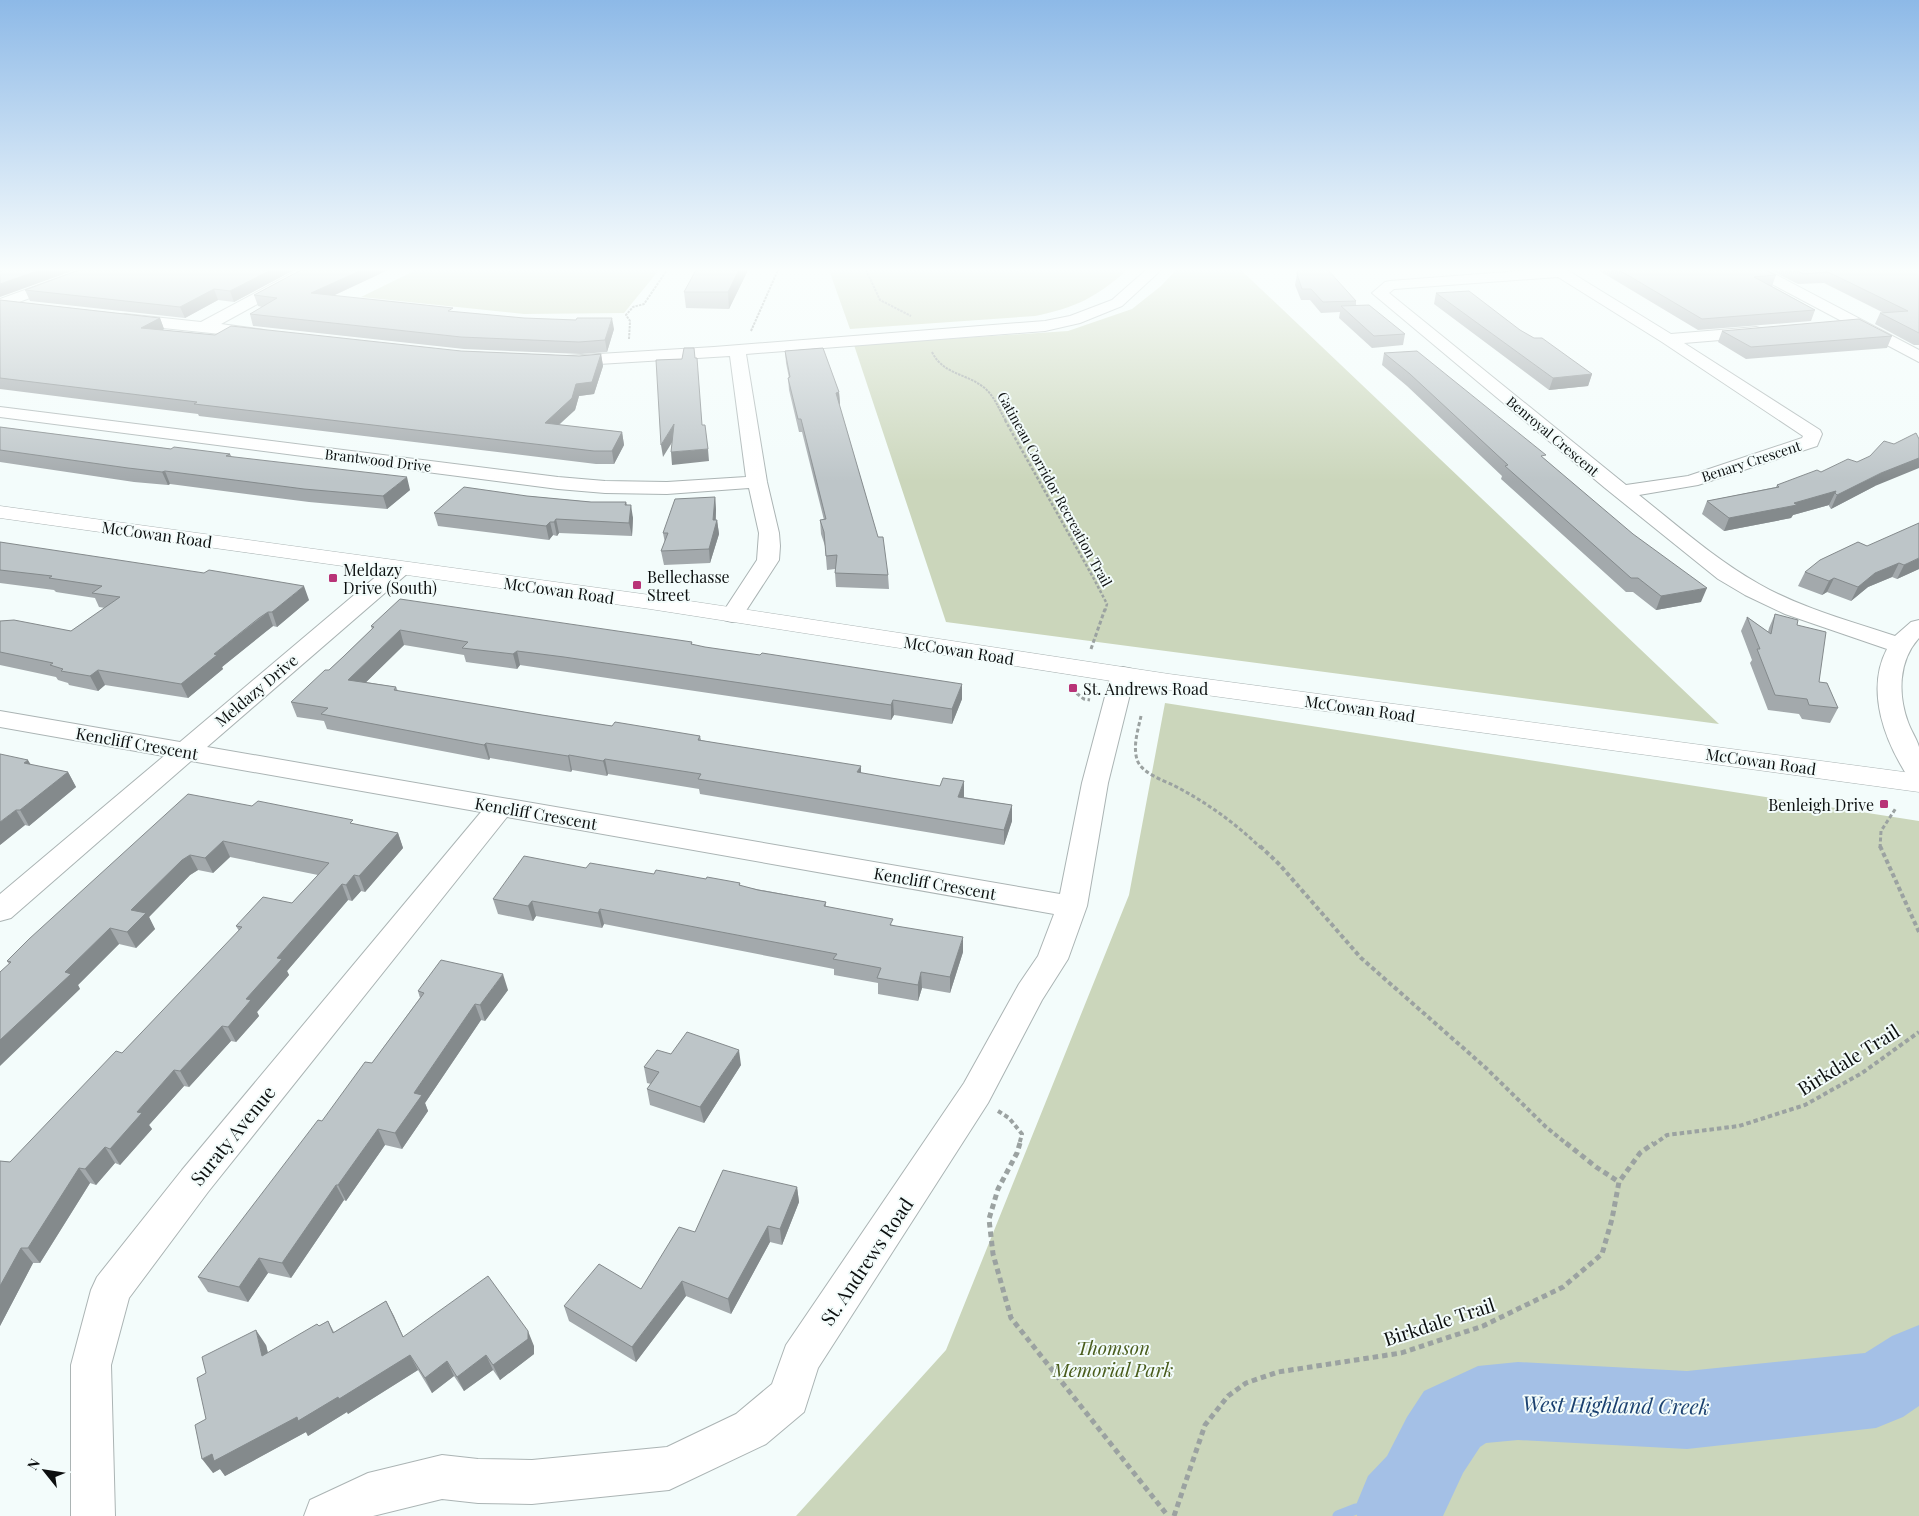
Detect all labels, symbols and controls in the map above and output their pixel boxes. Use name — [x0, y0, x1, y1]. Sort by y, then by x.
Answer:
street label: Gatineau Corridor Recreation Trail — [993, 388, 1117, 590]
street label: Benroyal Crescent — [1503, 392, 1604, 481]
street label: Benary Crescent — [1699, 436, 1804, 486]
street label: Brantwood Drive — [324, 444, 432, 476]
street label: McCowan Road — [100, 516, 214, 552]
place label: Meldazy Drive (South) — [343, 559, 437, 598]
place label: Bellechasse Street — [647, 566, 730, 605]
marker: Meldazy Drive (South) — [327, 572, 339, 584]
street label: McCowan Road — [502, 572, 616, 608]
marker: Bellechasse Street — [631, 579, 643, 591]
street label: McCowan Road — [902, 631, 1016, 669]
street label: Meldazy Drive — [210, 649, 302, 731]
place label: St. Andrews Road — [1083, 678, 1208, 699]
marker: St. Andrews Road — [1067, 682, 1079, 694]
street label: McCowan Road — [1303, 690, 1417, 726]
street label: Kencliff Crescent — [74, 722, 200, 764]
street label: McCowan Road — [1704, 743, 1818, 779]
street label: Kencliff Crescent — [473, 792, 599, 834]
place label: Benleigh Drive — [1768, 794, 1874, 815]
marker: Benleigh Drive — [1878, 798, 1890, 810]
street label: Kencliff Crescent — [872, 862, 998, 904]
street label: Birkdale Trail — [1792, 1017, 1904, 1101]
street label: Suraty Avenue — [184, 1079, 280, 1191]
street label: St. Andrews Road — [814, 1192, 918, 1330]
street label: Birkdale Trail — [1380, 1291, 1499, 1351]
park label: Thomson Memorial Park — [1052, 1334, 1174, 1382]
water label: West Highland Creek — [1522, 1388, 1710, 1420]
north arrow — [20, 1446, 70, 1496]
text: N — [23, 1455, 44, 1473]

